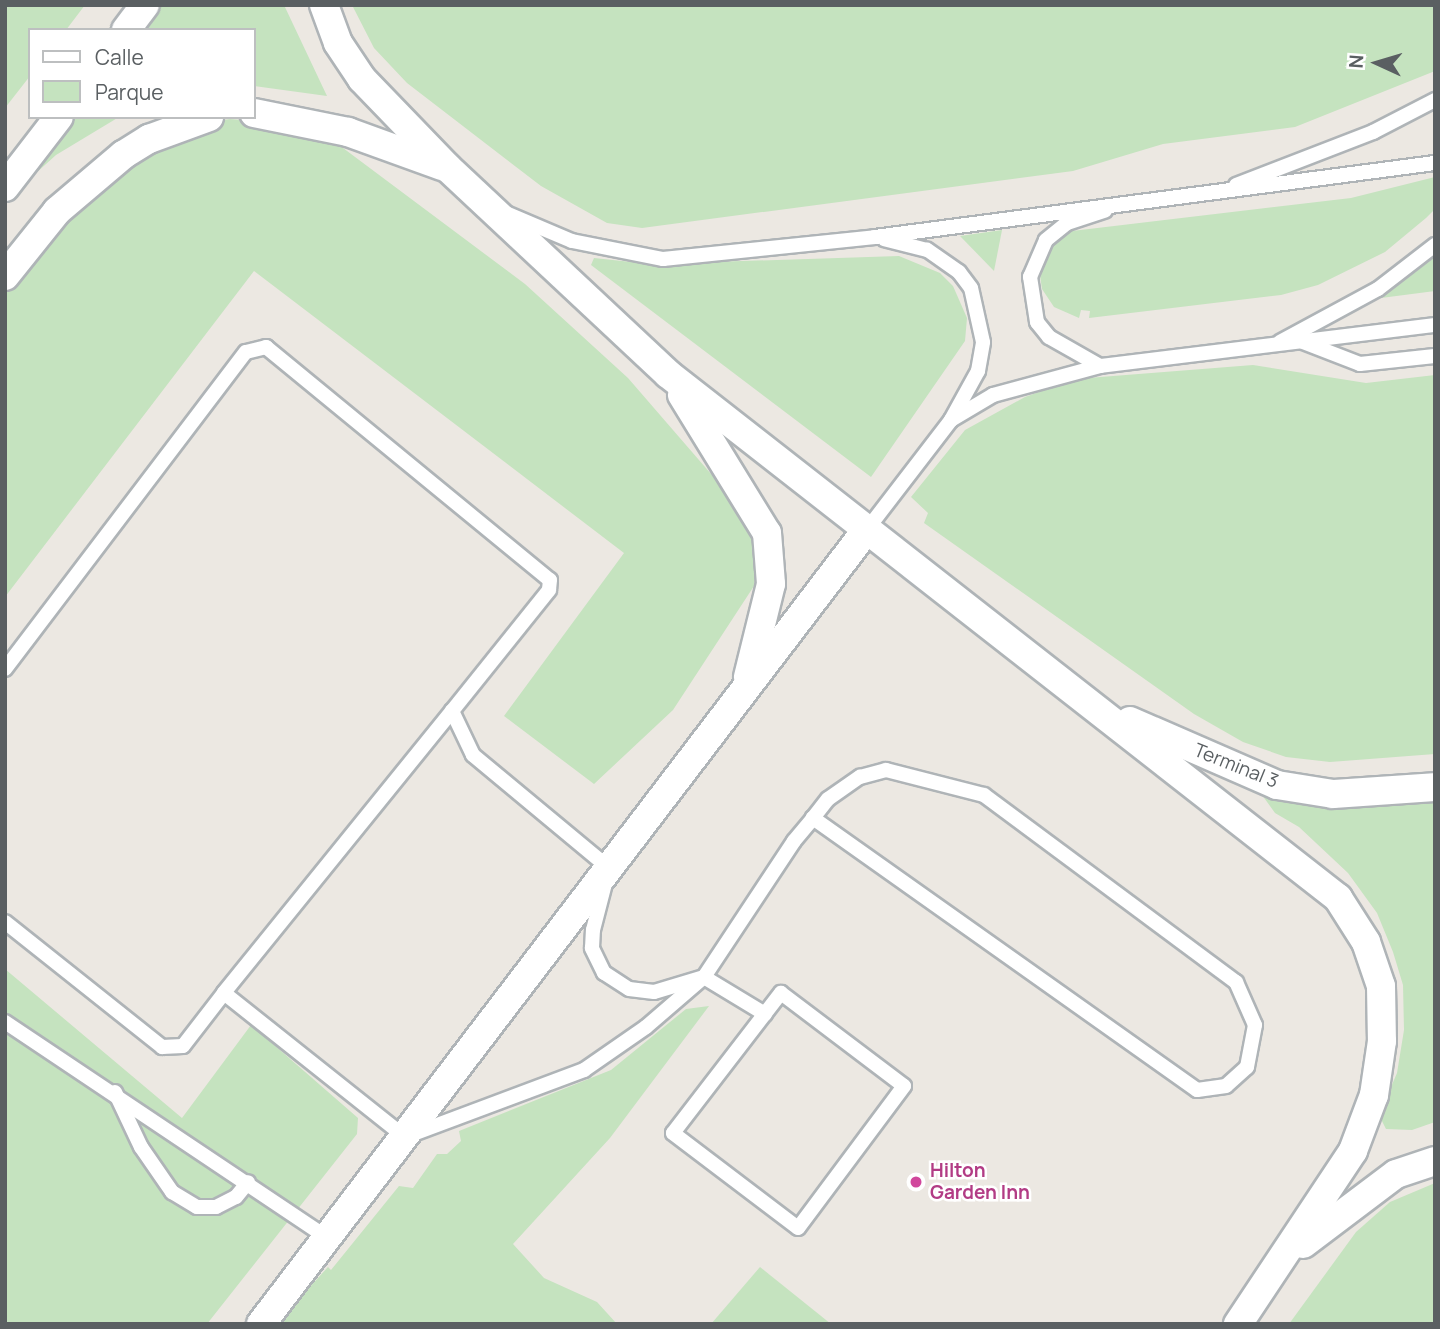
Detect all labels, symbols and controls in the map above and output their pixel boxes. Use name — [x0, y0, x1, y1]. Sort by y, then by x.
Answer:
legend — [28, 28, 256, 119]
north arrow — [1342, 28, 1412, 98]
text: Calle — [95, 43, 144, 71]
text: N — [1343, 54, 1369, 69]
text: Parque — [95, 78, 164, 106]
street label: Terminal 3 — [1191, 739, 1281, 793]
place label: Hilton Garden Inn — [930, 1160, 1030, 1204]
marker: Hilton Garden Inn — [908, 1174, 924, 1190]

